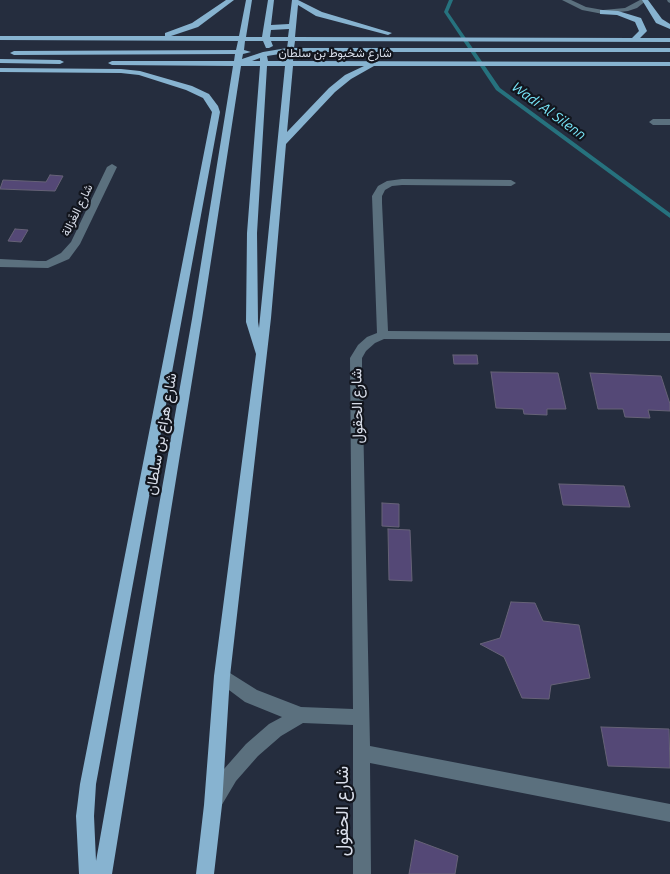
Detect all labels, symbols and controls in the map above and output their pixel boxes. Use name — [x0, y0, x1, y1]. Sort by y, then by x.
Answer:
street label: شارع شخبوط بن سلطان — [278, 46, 392, 60]
water label: Wadi Al Silenn — [509, 79, 589, 143]
street label: شارع الغَزالة — [58, 182, 96, 238]
street label: شارع الحقول — [347, 368, 367, 444]
street label: شارع هزاع بن سلطان — [141, 371, 181, 497]
street label: شارع الحقول — [331, 766, 353, 856]

